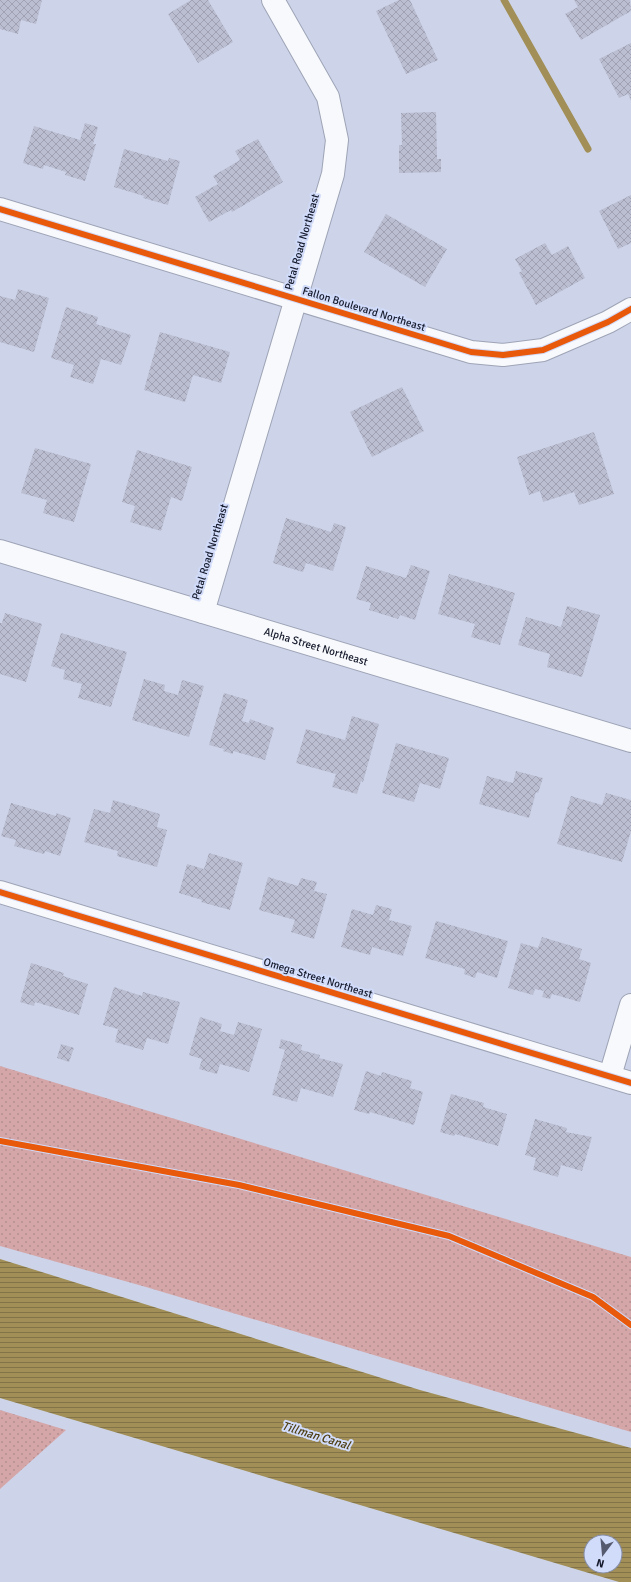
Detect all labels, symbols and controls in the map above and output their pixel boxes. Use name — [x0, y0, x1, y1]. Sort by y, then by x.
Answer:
street label: Petal Road Northeast — [282, 192, 322, 292]
street label: Fallon Boulevard Northeast — [301, 284, 427, 334]
street label: Petal Road Northeast — [189, 502, 231, 601]
street label: Alpha Street Northeast — [262, 624, 370, 668]
street label: Omega Street Northeast — [262, 955, 374, 1001]
water label: Tillman Canal — [280, 1419, 353, 1454]
north arrow — [583, 1534, 623, 1574]
text: N — [595, 1556, 606, 1570]

